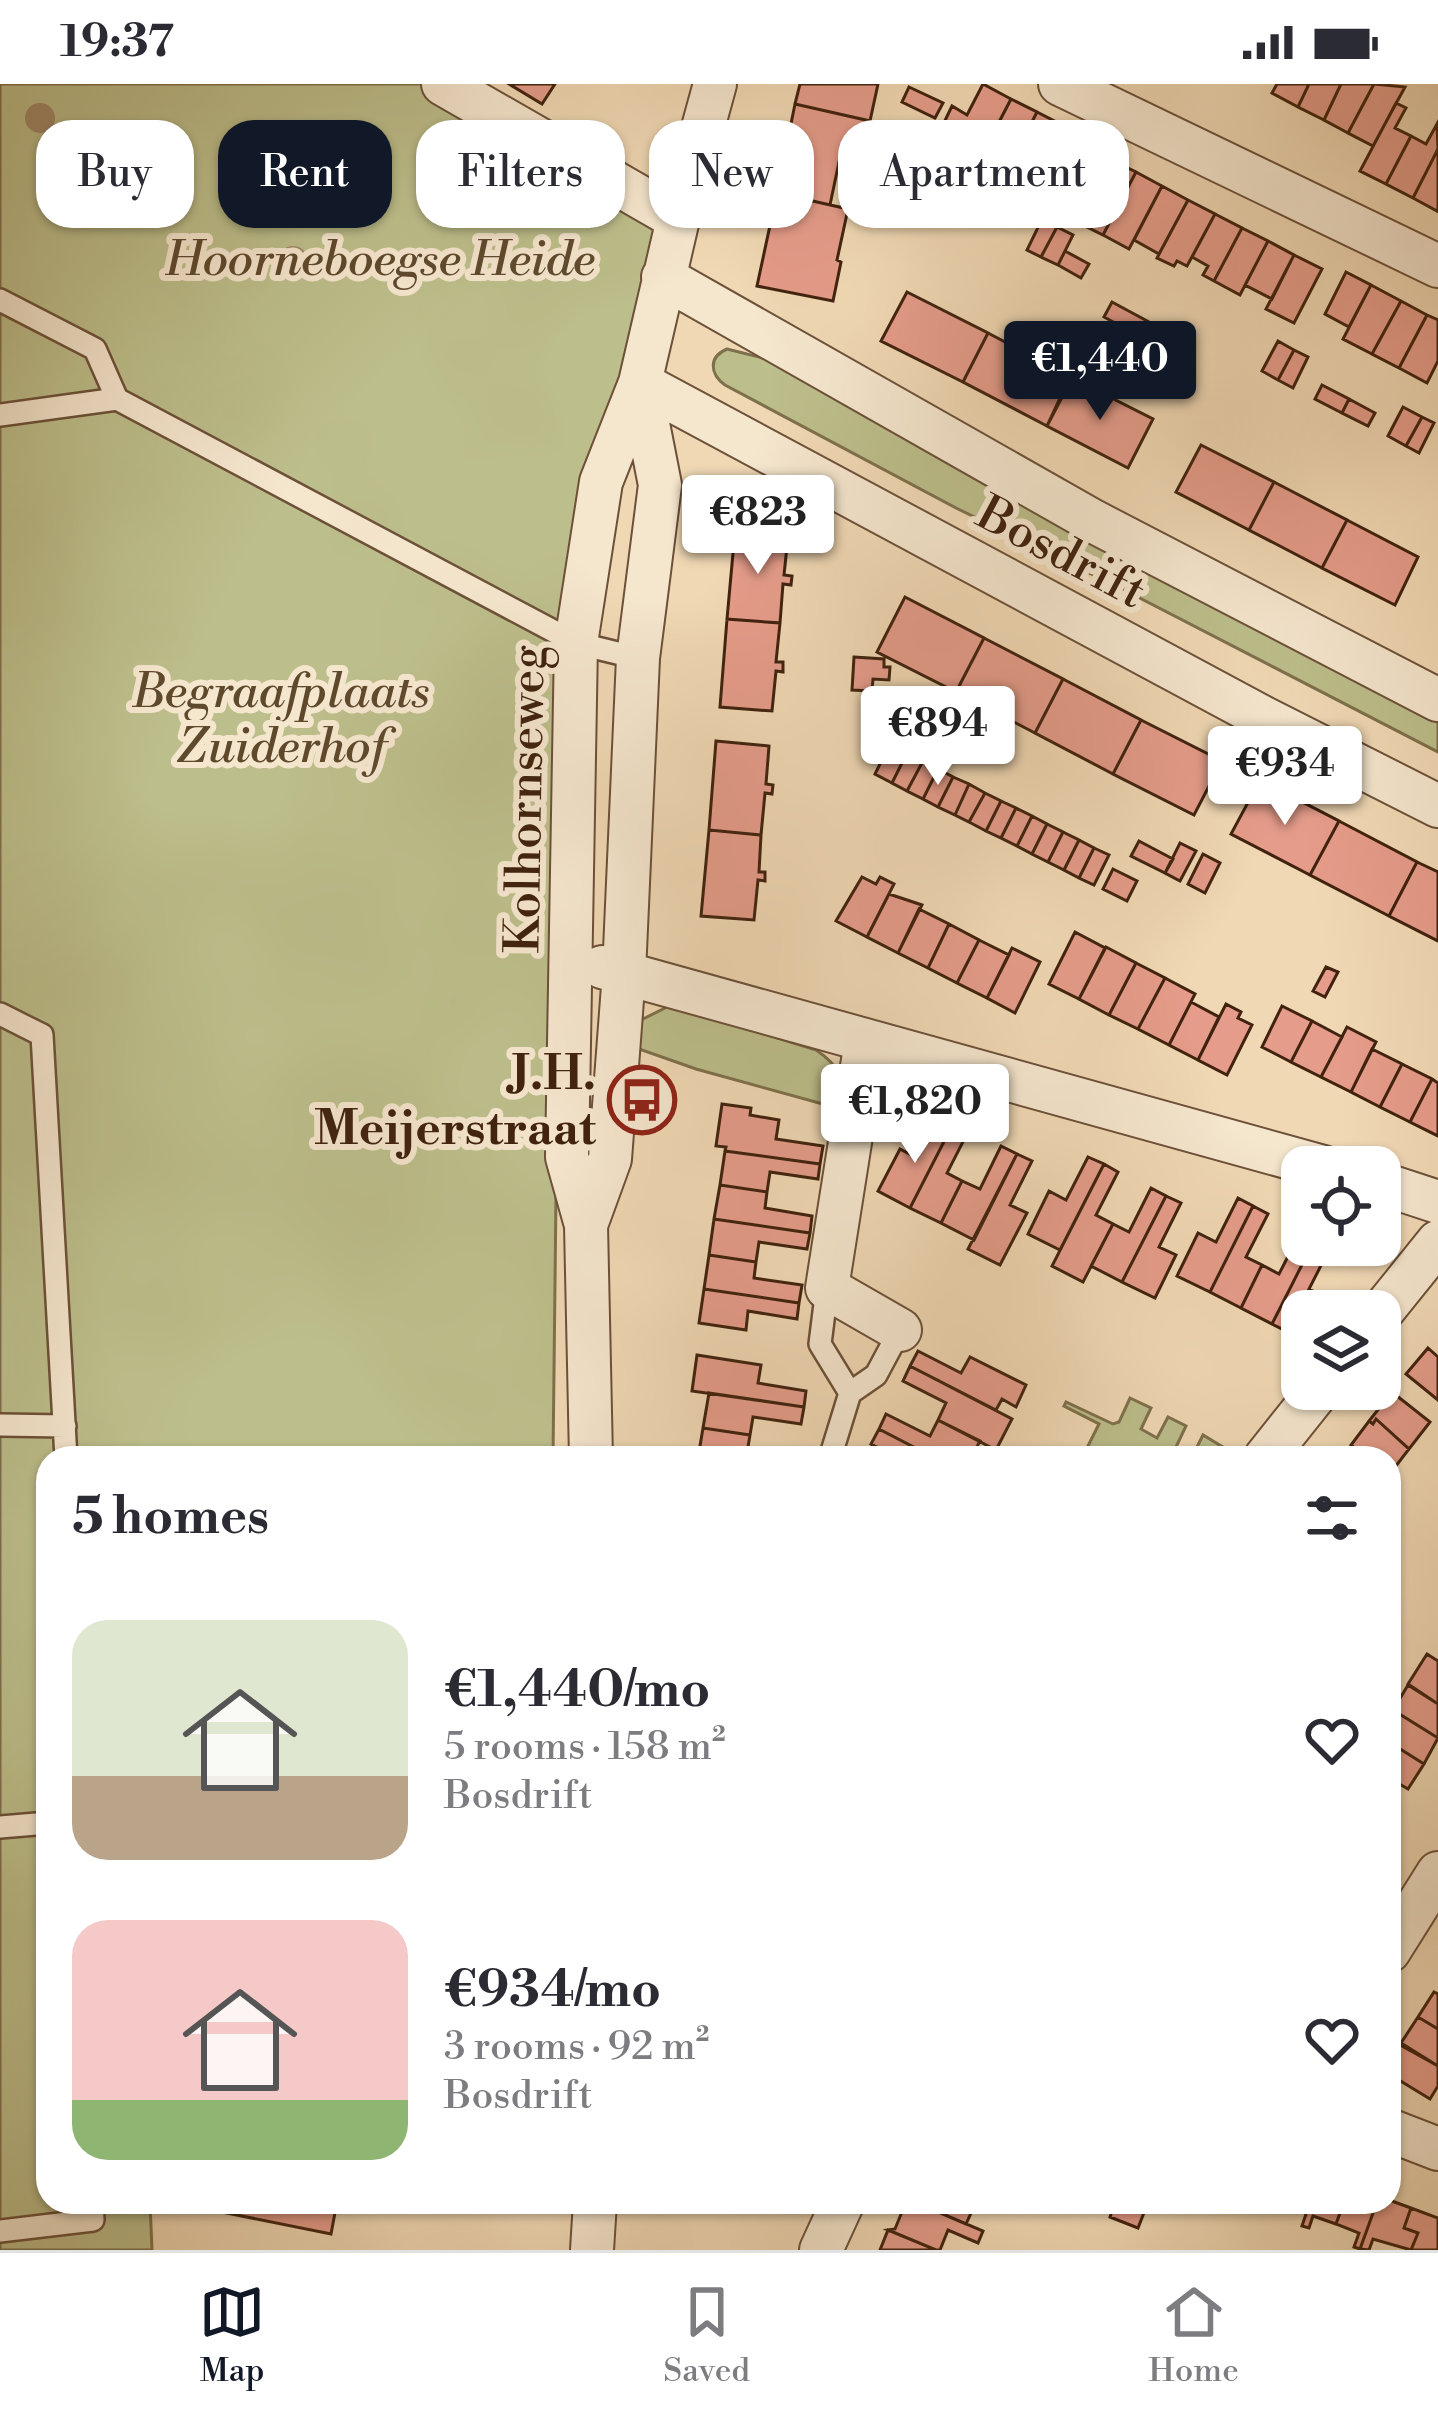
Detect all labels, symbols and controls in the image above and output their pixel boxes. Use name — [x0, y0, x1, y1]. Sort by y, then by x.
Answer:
text: 19:37 — [60, 14, 174, 71]
chip: Buy — [36, 120, 194, 228]
chip: Rent — [218, 120, 392, 228]
chip: Filters — [416, 120, 625, 228]
chip: New — [649, 120, 814, 228]
chip: Apartment — [838, 120, 1129, 228]
park label: Hoorneboegse Heide — [164, 231, 595, 291]
pin: €1,440 — [1002, 321, 1198, 423]
text: €1,440 — [1031, 335, 1169, 384]
pin: €823 — [687, 475, 829, 577]
street label: Bosdrift — [965, 484, 1155, 623]
text: €823 — [709, 489, 807, 538]
street label: Kolhornseweg — [494, 644, 560, 954]
park label: Begraafplaats Zuiderhof — [131, 663, 430, 778]
pin: €894 — [867, 686, 1009, 788]
text: €894 — [888, 700, 988, 749]
pin: €934 — [1214, 726, 1356, 828]
text: €934 — [1235, 740, 1335, 789]
place label: J.H. Meijerstraat — [314, 1045, 597, 1160]
pin: €1,820 — [817, 1064, 1013, 1166]
bus stop icon: J.H. Meijerstraat — [607, 1065, 677, 1135]
text: €1,820 — [848, 1078, 982, 1127]
map controls — [1281, 1146, 1401, 1410]
button: locate — [1281, 1146, 1401, 1266]
button: layers — [1281, 1290, 1401, 1410]
icon: filters — [1299, 1485, 1365, 1551]
text: 5 homes — [72, 1486, 269, 1550]
text: €1,440/mo — [444, 1659, 710, 1723]
icon: home — [168, 1668, 312, 1812]
icon: heart — [1299, 1707, 1365, 1773]
text: 5 rooms · 158 m² — [444, 1723, 726, 1772]
text: Bosdrift — [444, 1772, 592, 1821]
text: €934/mo — [444, 1959, 661, 2023]
icon: home — [168, 1968, 312, 2112]
icon: heart — [1299, 2007, 1365, 2073]
text: 3 rooms · 92 m² — [444, 2023, 709, 2072]
text: Bosdrift — [444, 2072, 592, 2121]
tab: Map — [199, 2279, 265, 2392]
tab: Saved — [663, 2279, 750, 2392]
tab: Home — [1148, 2279, 1239, 2392]

